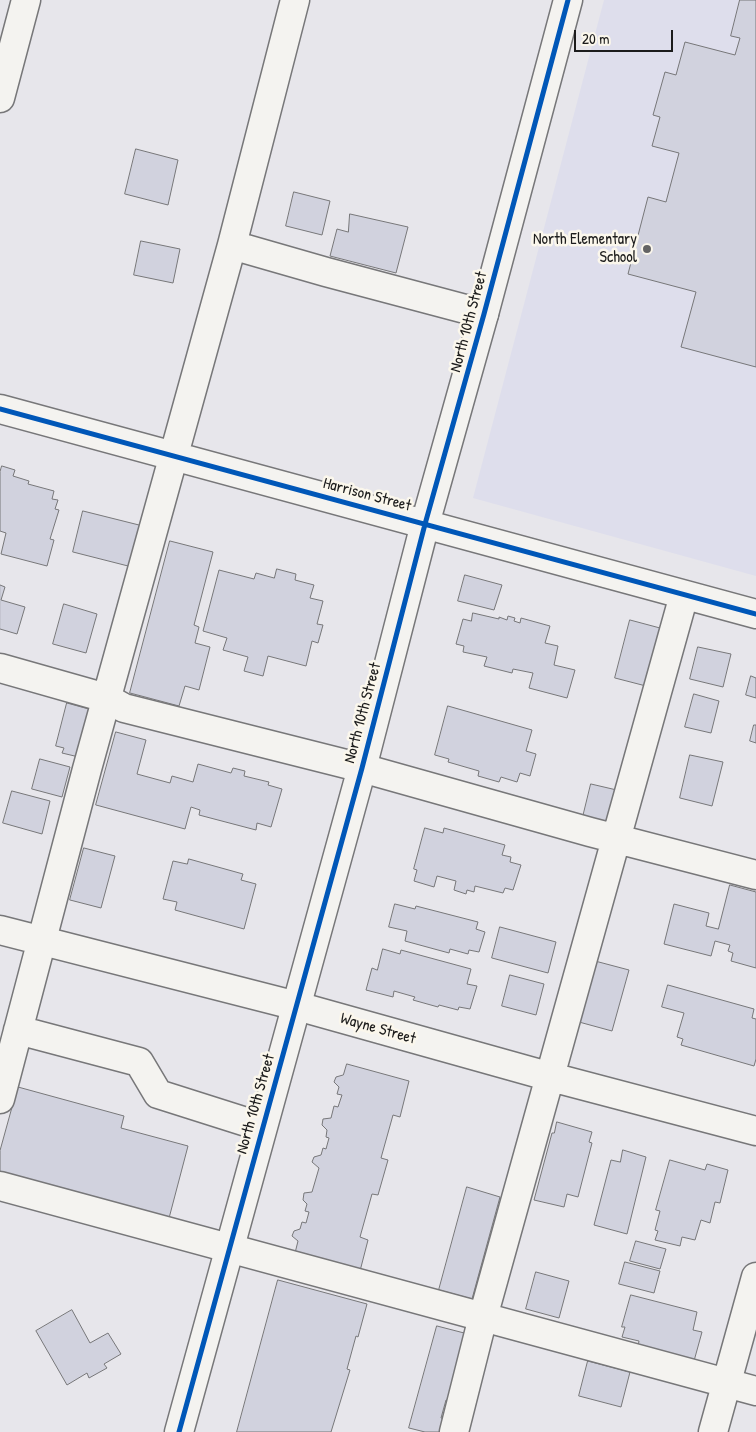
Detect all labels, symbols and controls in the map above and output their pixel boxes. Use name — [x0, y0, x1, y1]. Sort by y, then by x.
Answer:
scale bar — [576, 20, 675, 52]
text: 20 m — [582, 28, 609, 49]
place label: North Elementary School — [533, 230, 637, 268]
marker: North Elementary School — [641, 243, 653, 255]
street label: North 10th Street — [446, 270, 492, 374]
street label: Harrison Street — [321, 474, 413, 516]
street label: North 10th Street — [340, 661, 386, 765]
street label: Wayne Street — [338, 1009, 418, 1049]
street label: North 10th Street — [233, 1052, 279, 1156]

